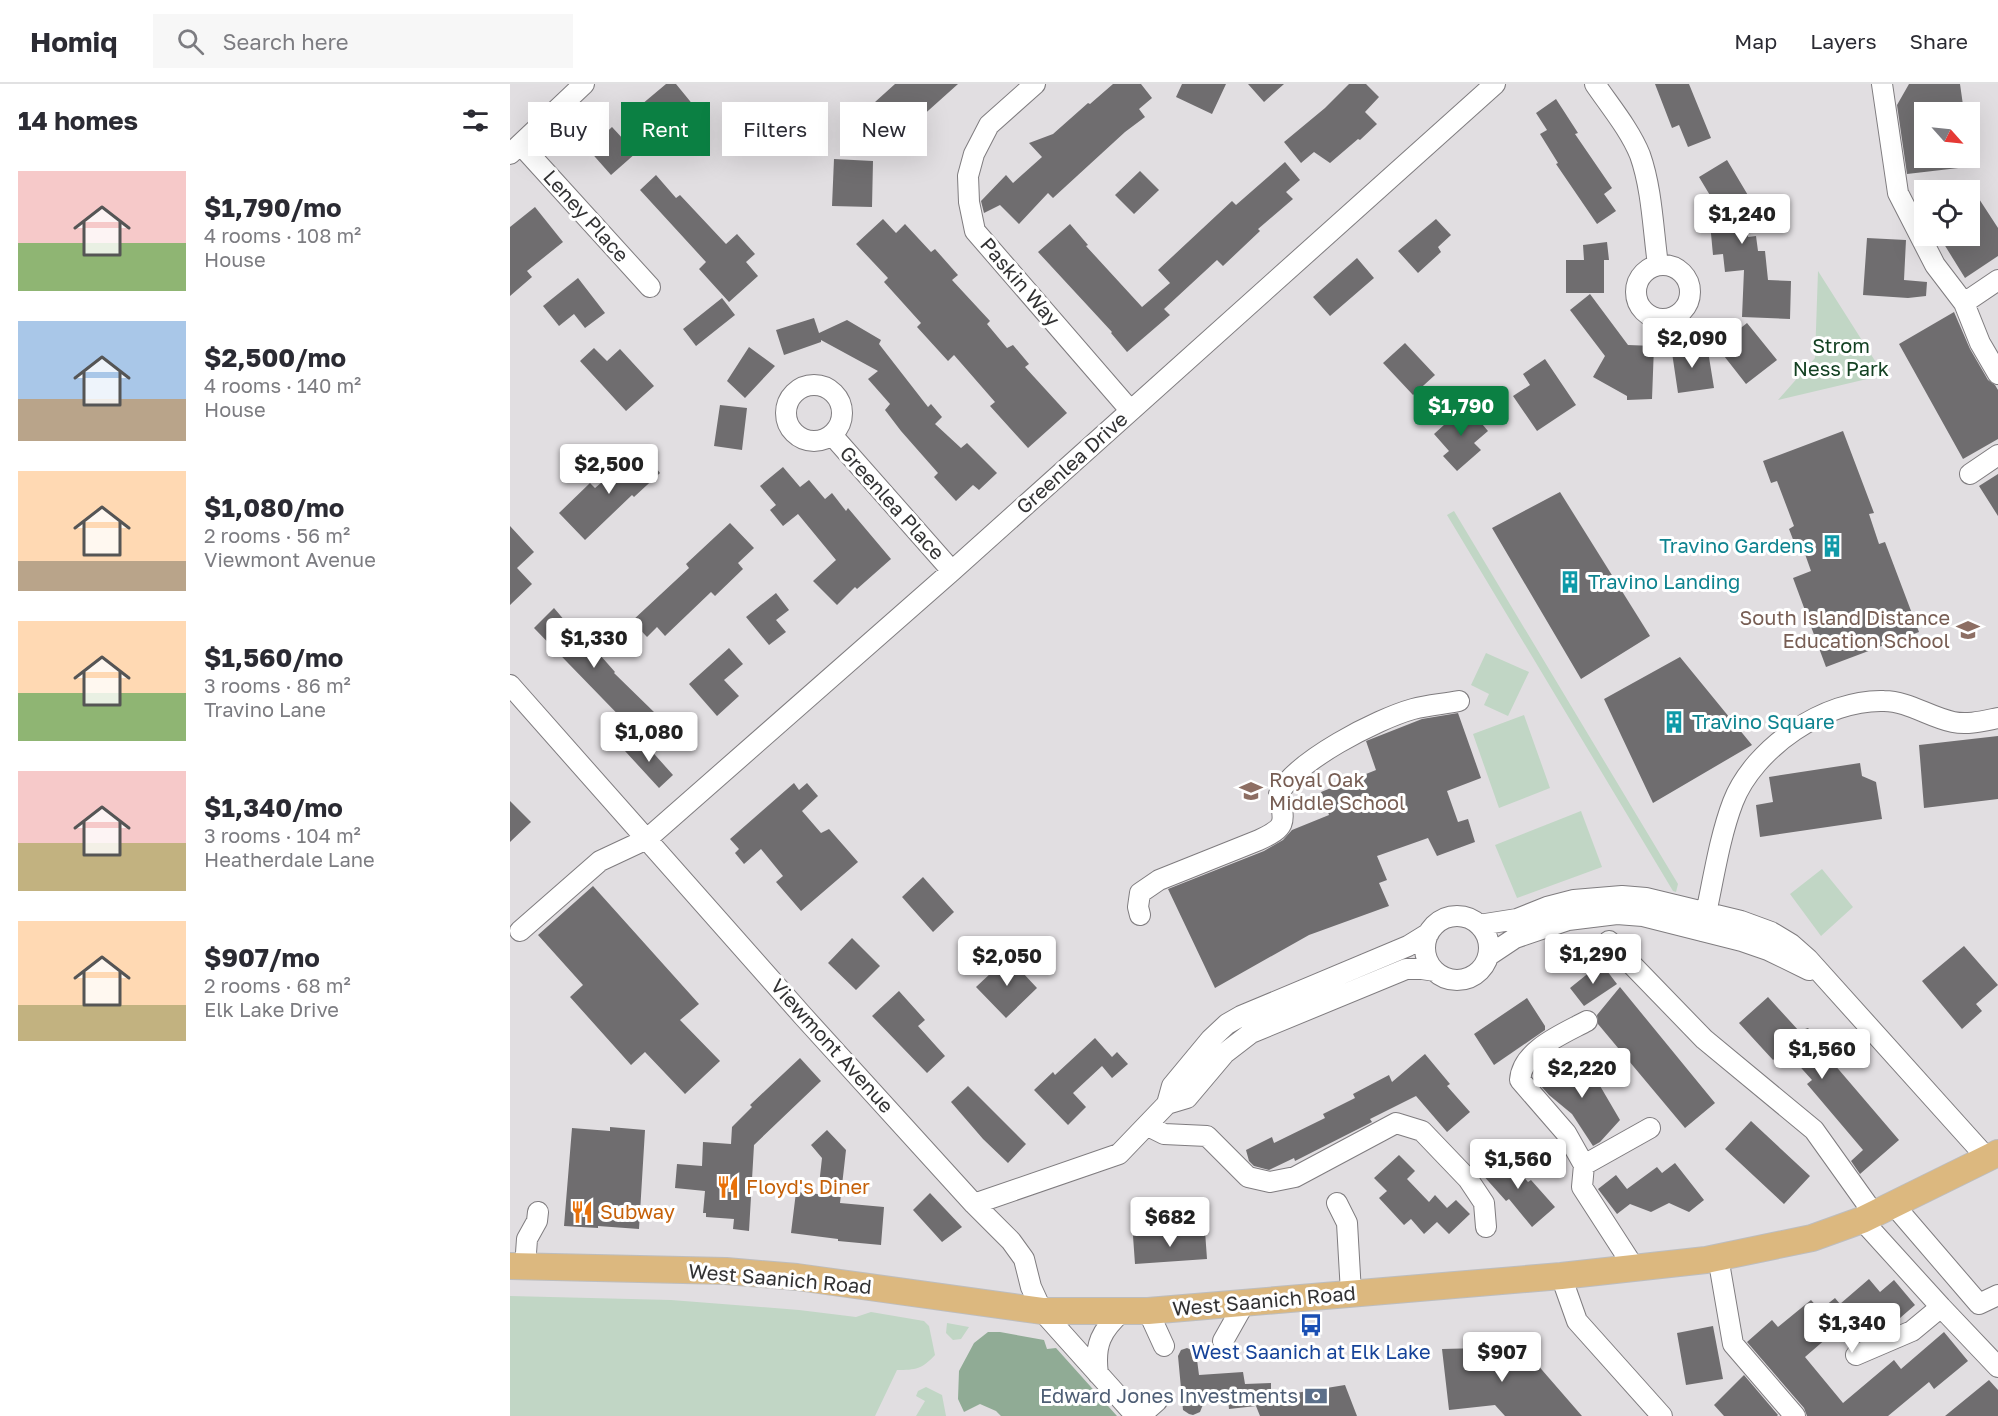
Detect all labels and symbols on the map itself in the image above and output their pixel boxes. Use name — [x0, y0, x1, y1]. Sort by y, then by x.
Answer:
north arrow — [1914, 102, 1980, 168]
street label: Leney Place — [539, 164, 634, 266]
pin: $1,240 — [1693, 194, 1791, 245]
street label: Paskin Way — [976, 232, 1066, 330]
pin: $2,090 — [1643, 318, 1741, 369]
park label: Strom Ness Park — [1793, 333, 1889, 380]
pin: $1,790 — [1412, 386, 1510, 437]
street label: Greenlea Drive — [1011, 406, 1132, 518]
street label: Greenlea Place — [835, 441, 950, 564]
pin: $2,500 — [560, 444, 658, 495]
place label: Travino Gardens — [1659, 533, 1814, 557]
building icon: Travino Gardens — [1819, 533, 1845, 559]
building icon: Travino Landing — [1557, 569, 1583, 595]
place label: Travino Landing — [1588, 569, 1740, 593]
place label: South Island Distance Education School — [1740, 605, 1950, 652]
school or university icon: South Island Distance Education School — [1955, 617, 1981, 643]
pin: $1,330 — [545, 618, 643, 669]
building icon: Travino Square — [1661, 709, 1687, 735]
place label: Travino Square — [1692, 709, 1835, 733]
pin: $1,080 — [600, 712, 698, 763]
place label: Royal Oak Middle School — [1269, 767, 1405, 814]
school or university icon: Royal Oak Middle School — [1238, 778, 1264, 804]
pin: $1,290 — [1544, 934, 1642, 985]
pin: $2,050 — [958, 936, 1056, 987]
street label: Viewmont Avenue — [766, 973, 899, 1117]
pin: $1,560 — [1773, 1029, 1871, 1080]
pin: $2,220 — [1533, 1048, 1631, 1099]
pin: $1,560 — [1469, 1139, 1567, 1190]
restaurant icon: Floyd's Diner — [715, 1174, 741, 1200]
place label: Floyd's Diner — [746, 1174, 870, 1198]
pin: $682 — [1134, 1197, 1206, 1248]
restaurant icon: Subway — [569, 1199, 595, 1225]
place label: Subway — [600, 1199, 675, 1223]
street label: West Saanich Road — [687, 1258, 873, 1298]
street label: West Saanich Road — [1171, 1280, 1357, 1320]
pin: $1,340 — [1803, 1303, 1901, 1354]
bus stop icon: West Saanich at Elk Lake — [1298, 1312, 1324, 1338]
pin: $907 — [1466, 1332, 1538, 1383]
place label: West Saanich at Elk Lake — [1191, 1339, 1431, 1363]
place label: Edward Jones Investments — [1040, 1383, 1298, 1407]
bank icon: Edward Jones Investments — [1303, 1383, 1329, 1409]

